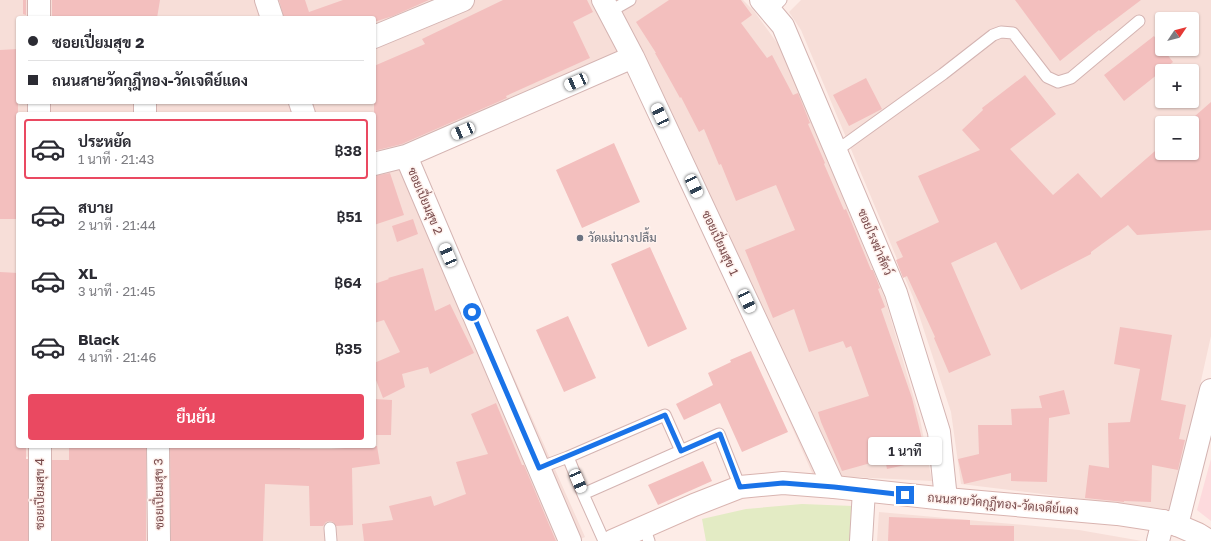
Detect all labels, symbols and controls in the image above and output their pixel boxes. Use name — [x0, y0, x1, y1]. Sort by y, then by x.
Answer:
north arrow — [1155, 12, 1199, 56]
map controls — [1155, 12, 1199, 160]
text: ซอยเปี่ยมสุข 2 — [52, 33, 144, 51]
button: + — [1155, 64, 1199, 108]
text: ถนนสายวัดกุฎีทอง-วัดเจดีย์แดง — [52, 71, 248, 89]
car — [563, 72, 589, 92]
car — [649, 102, 671, 128]
button: − — [1155, 116, 1199, 160]
car — [450, 121, 476, 141]
icon: car — [30, 131, 66, 167]
text: ประหยัด — [78, 132, 131, 150]
text: ฿38 — [335, 141, 362, 159]
text: 1 นาที · 21:43 — [78, 151, 154, 167]
street label: ซอยเปี่ยมสุข 2 — [403, 164, 449, 237]
car — [683, 173, 705, 199]
icon: car — [30, 197, 66, 233]
text: สบาย — [78, 198, 113, 216]
street label: ซอยโรงฆ่าสัตว์ — [855, 206, 896, 277]
text: ฿51 — [336, 207, 362, 225]
street label: ซอยเปี่ยมสุข 1 — [697, 207, 745, 279]
text: 2 นาที · 21:44 — [78, 217, 156, 233]
place label: วัดแม่นางปลื้ม — [588, 227, 657, 245]
marker: วัดแม่นางปลื้ม — [575, 233, 585, 243]
car — [438, 242, 458, 268]
icon: car — [30, 263, 66, 299]
text: XL — [78, 264, 97, 282]
text: ฿64 — [334, 273, 362, 291]
text: 3 นาที · 21:45 — [78, 283, 156, 299]
car — [736, 288, 758, 314]
route start — [463, 303, 481, 321]
icon: car — [30, 329, 66, 365]
text: Black — [78, 330, 120, 348]
text: ฿35 — [335, 339, 362, 357]
text: 4 นาที · 21:46 — [78, 349, 156, 365]
button: ยืนยัน — [28, 394, 364, 440]
callout: 1 นาที — [868, 437, 942, 465]
text: 1 นาที — [888, 443, 922, 459]
street label: ซอยเปี่ยมสุข 4 — [29, 458, 49, 530]
street label: ซอยเปี่ยมสุข 3 — [147, 458, 169, 530]
car — [568, 468, 588, 494]
route end — [896, 486, 914, 504]
street label: ถนนสายวัดกุฎีทอง-วัดเจดีย์แดง — [927, 489, 1079, 520]

